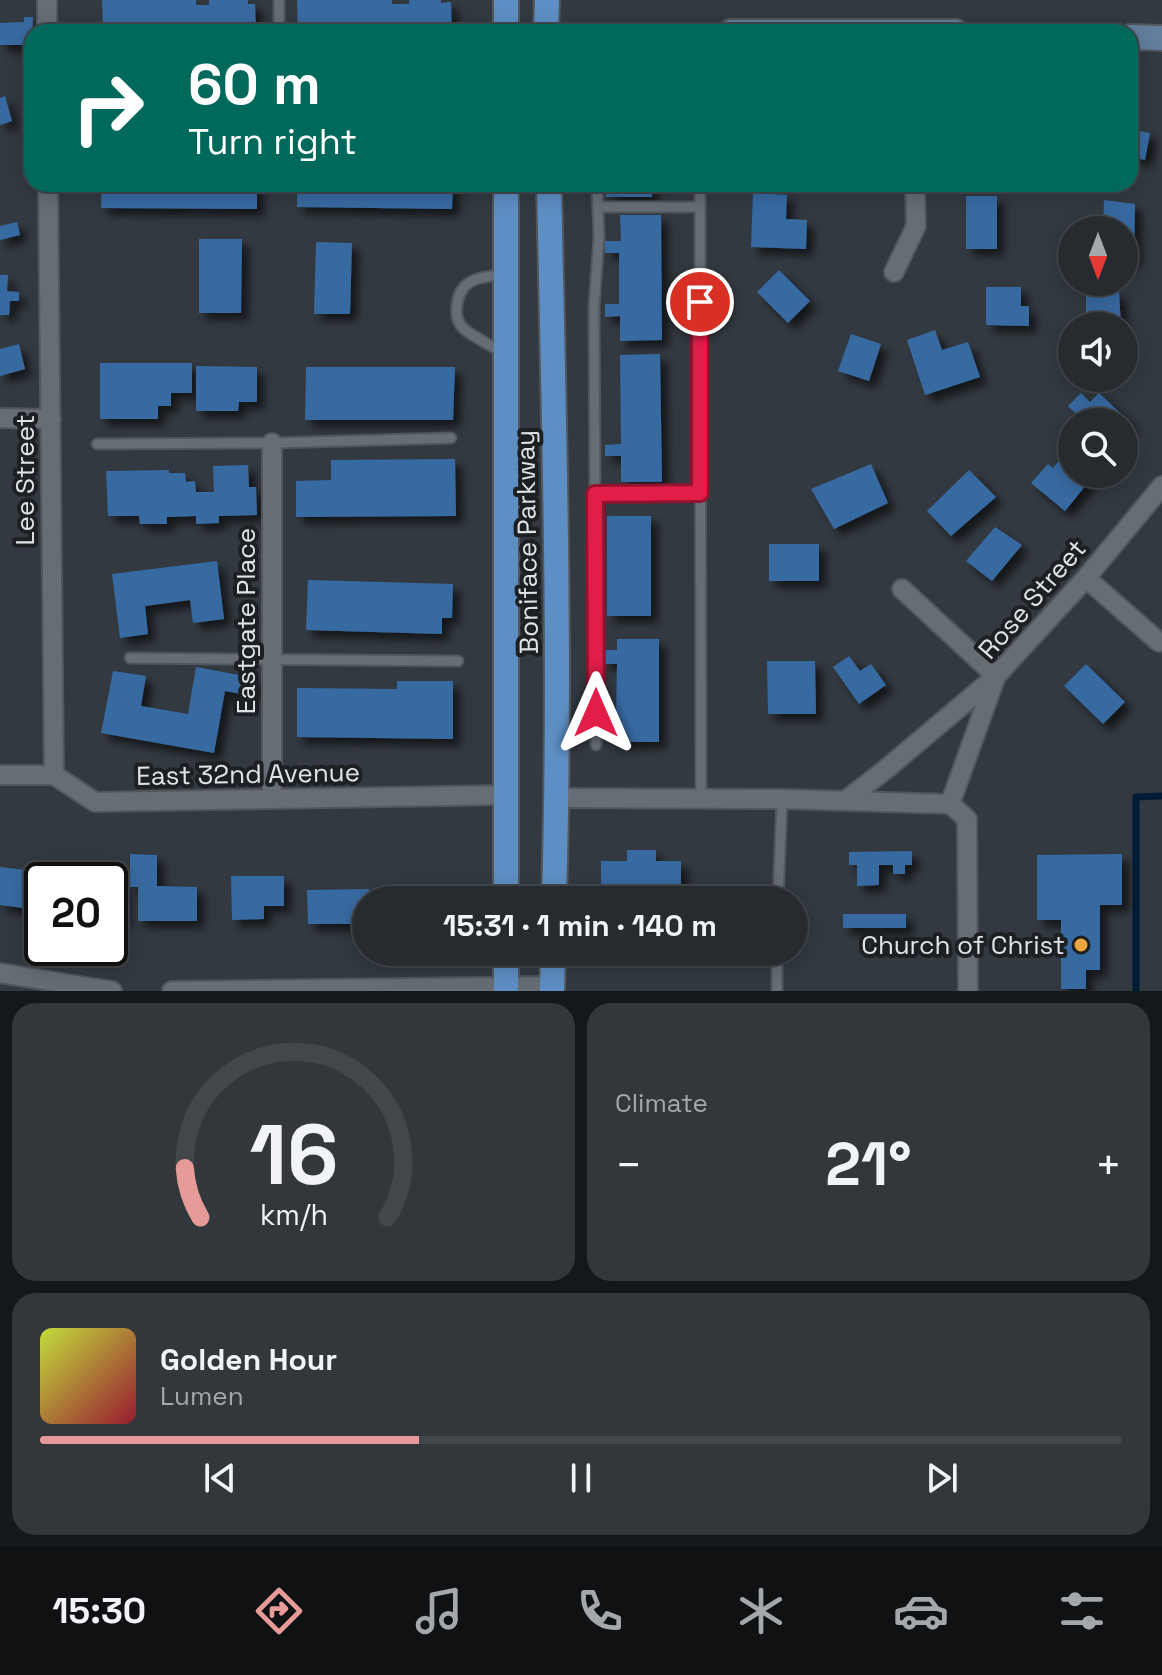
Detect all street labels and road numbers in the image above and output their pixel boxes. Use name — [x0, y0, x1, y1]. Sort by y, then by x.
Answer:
street label: Lee Street — [8, 414, 42, 546]
street label: Boniface Parkway — [508, 430, 546, 654]
street label: Eastgate Place — [229, 528, 263, 714]
street label: Rose Street — [971, 532, 1093, 666]
street label: East 32nd Avenue — [136, 755, 360, 793]

